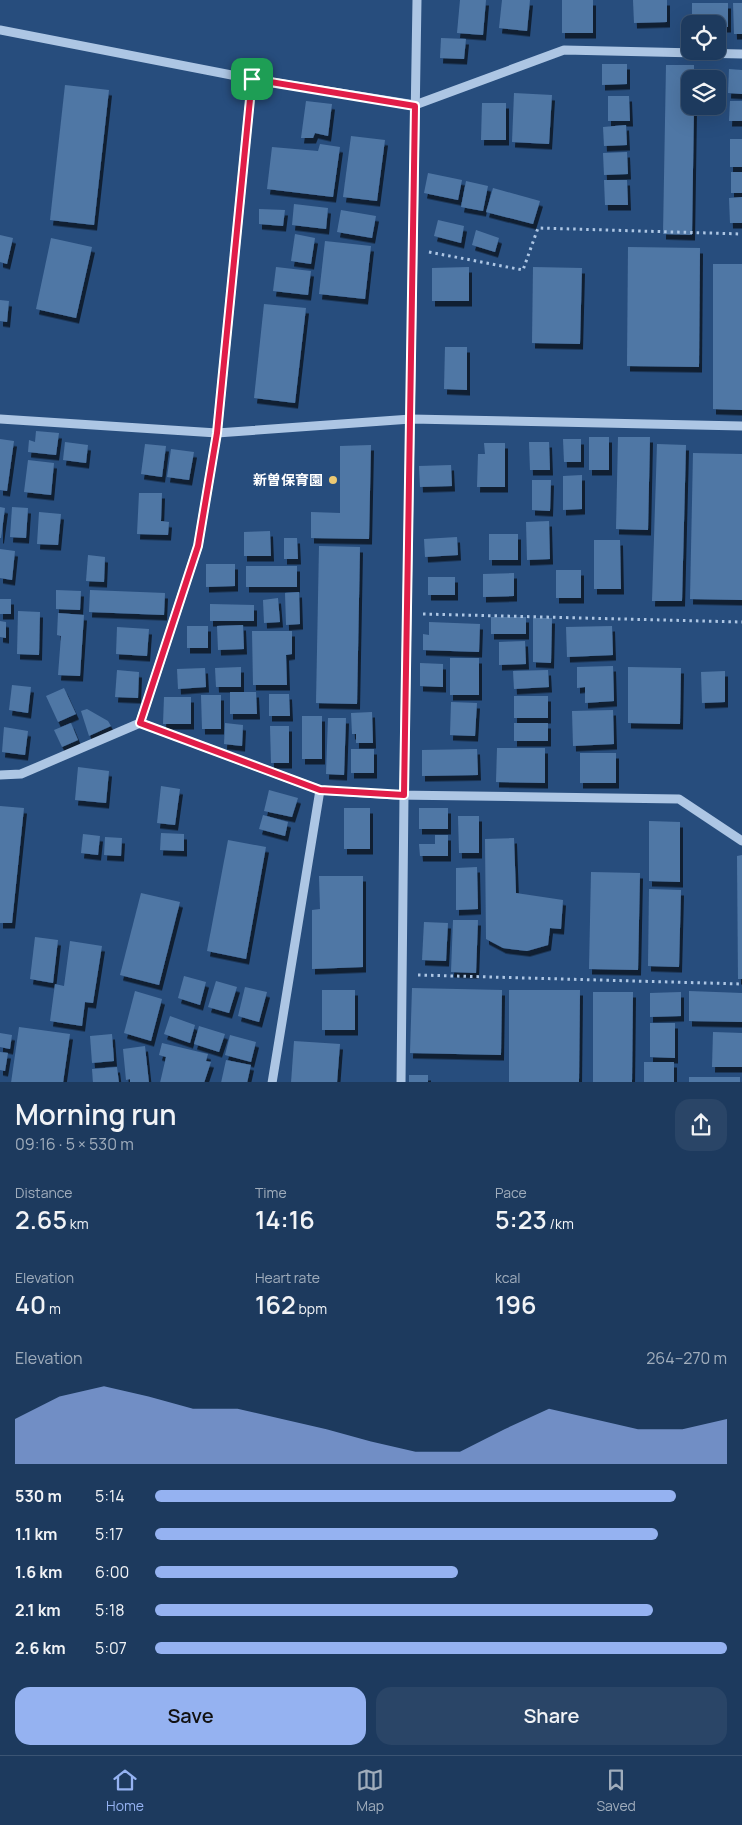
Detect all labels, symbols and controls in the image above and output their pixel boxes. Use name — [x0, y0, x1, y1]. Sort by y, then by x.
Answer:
map controls — [681, 15, 726, 115]
button: locate — [681, 15, 726, 60]
pin — [231, 58, 273, 100]
icon: arrive — [238, 65, 266, 93]
button: layers — [681, 70, 726, 115]
place label: 新曽保育園 — [253, 470, 323, 489]
marker: 新曽保育園 — [327, 474, 339, 486]
text: Morning run — [15, 1095, 176, 1133]
button: share — [675, 1099, 727, 1151]
text: 09:16 · 5 × 530 m — [15, 1133, 134, 1155]
text: Distance — [15, 1183, 72, 1202]
text: Time — [255, 1183, 287, 1202]
text: Pace — [495, 1183, 527, 1202]
text: 2.65 — [15, 1202, 67, 1237]
text: 14:16 — [255, 1202, 315, 1237]
text: 5:23 — [495, 1202, 547, 1237]
text: km — [67, 1214, 89, 1233]
text: /km — [547, 1214, 574, 1233]
text: Elevation — [15, 1268, 74, 1287]
text: Heart rate — [255, 1268, 320, 1287]
text: kcal — [495, 1268, 521, 1287]
text: 40 — [15, 1287, 46, 1322]
text: 162 — [255, 1287, 296, 1322]
text: 196 — [495, 1287, 537, 1322]
text: m — [46, 1299, 61, 1318]
text: bpm — [296, 1299, 327, 1318]
text: Elevation — [15, 1347, 83, 1369]
text: 264–270 m — [646, 1347, 727, 1369]
text: 530 m — [15, 1485, 62, 1507]
text: 5:14 — [95, 1485, 125, 1507]
text: 1.1 km — [15, 1523, 58, 1545]
text: 5:17 — [95, 1523, 123, 1545]
text: 1.6 km — [15, 1561, 62, 1583]
text: 6:00 — [95, 1561, 129, 1583]
text: 2.1 km — [15, 1599, 61, 1621]
text: 5:18 — [95, 1599, 125, 1621]
text: 2.6 km — [15, 1637, 66, 1659]
text: 5:07 — [95, 1637, 127, 1659]
button: Save — [15, 1687, 366, 1745]
button: Share — [376, 1687, 727, 1745]
tab: Home — [106, 1766, 144, 1815]
tab: Map — [356, 1766, 384, 1815]
tab: Saved — [596, 1766, 636, 1815]

